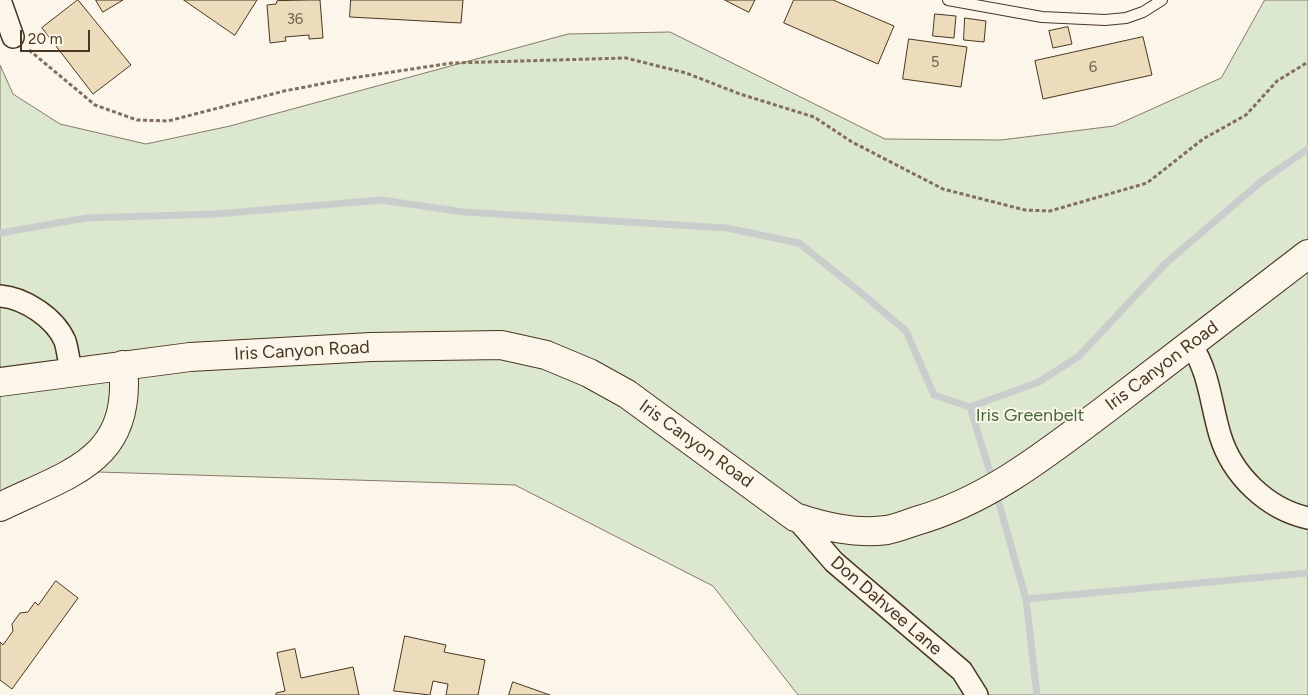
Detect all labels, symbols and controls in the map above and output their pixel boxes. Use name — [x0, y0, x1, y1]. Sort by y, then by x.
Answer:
house number: 36 — [287, 11, 303, 29]
scale bar — [22, 20, 92, 52]
text: 20 m — [28, 30, 62, 48]
house number: 5 — [931, 54, 939, 72]
house number: 6 — [1089, 59, 1097, 77]
street label: Iris Canyon Road — [1101, 317, 1223, 415]
street label: Iris Canyon Road — [234, 337, 370, 365]
street label: Iris Canyon Road — [635, 395, 757, 493]
park label: Iris Greenbelt — [976, 405, 1084, 427]
street label: Don Dahvee Lane — [826, 552, 946, 660]

